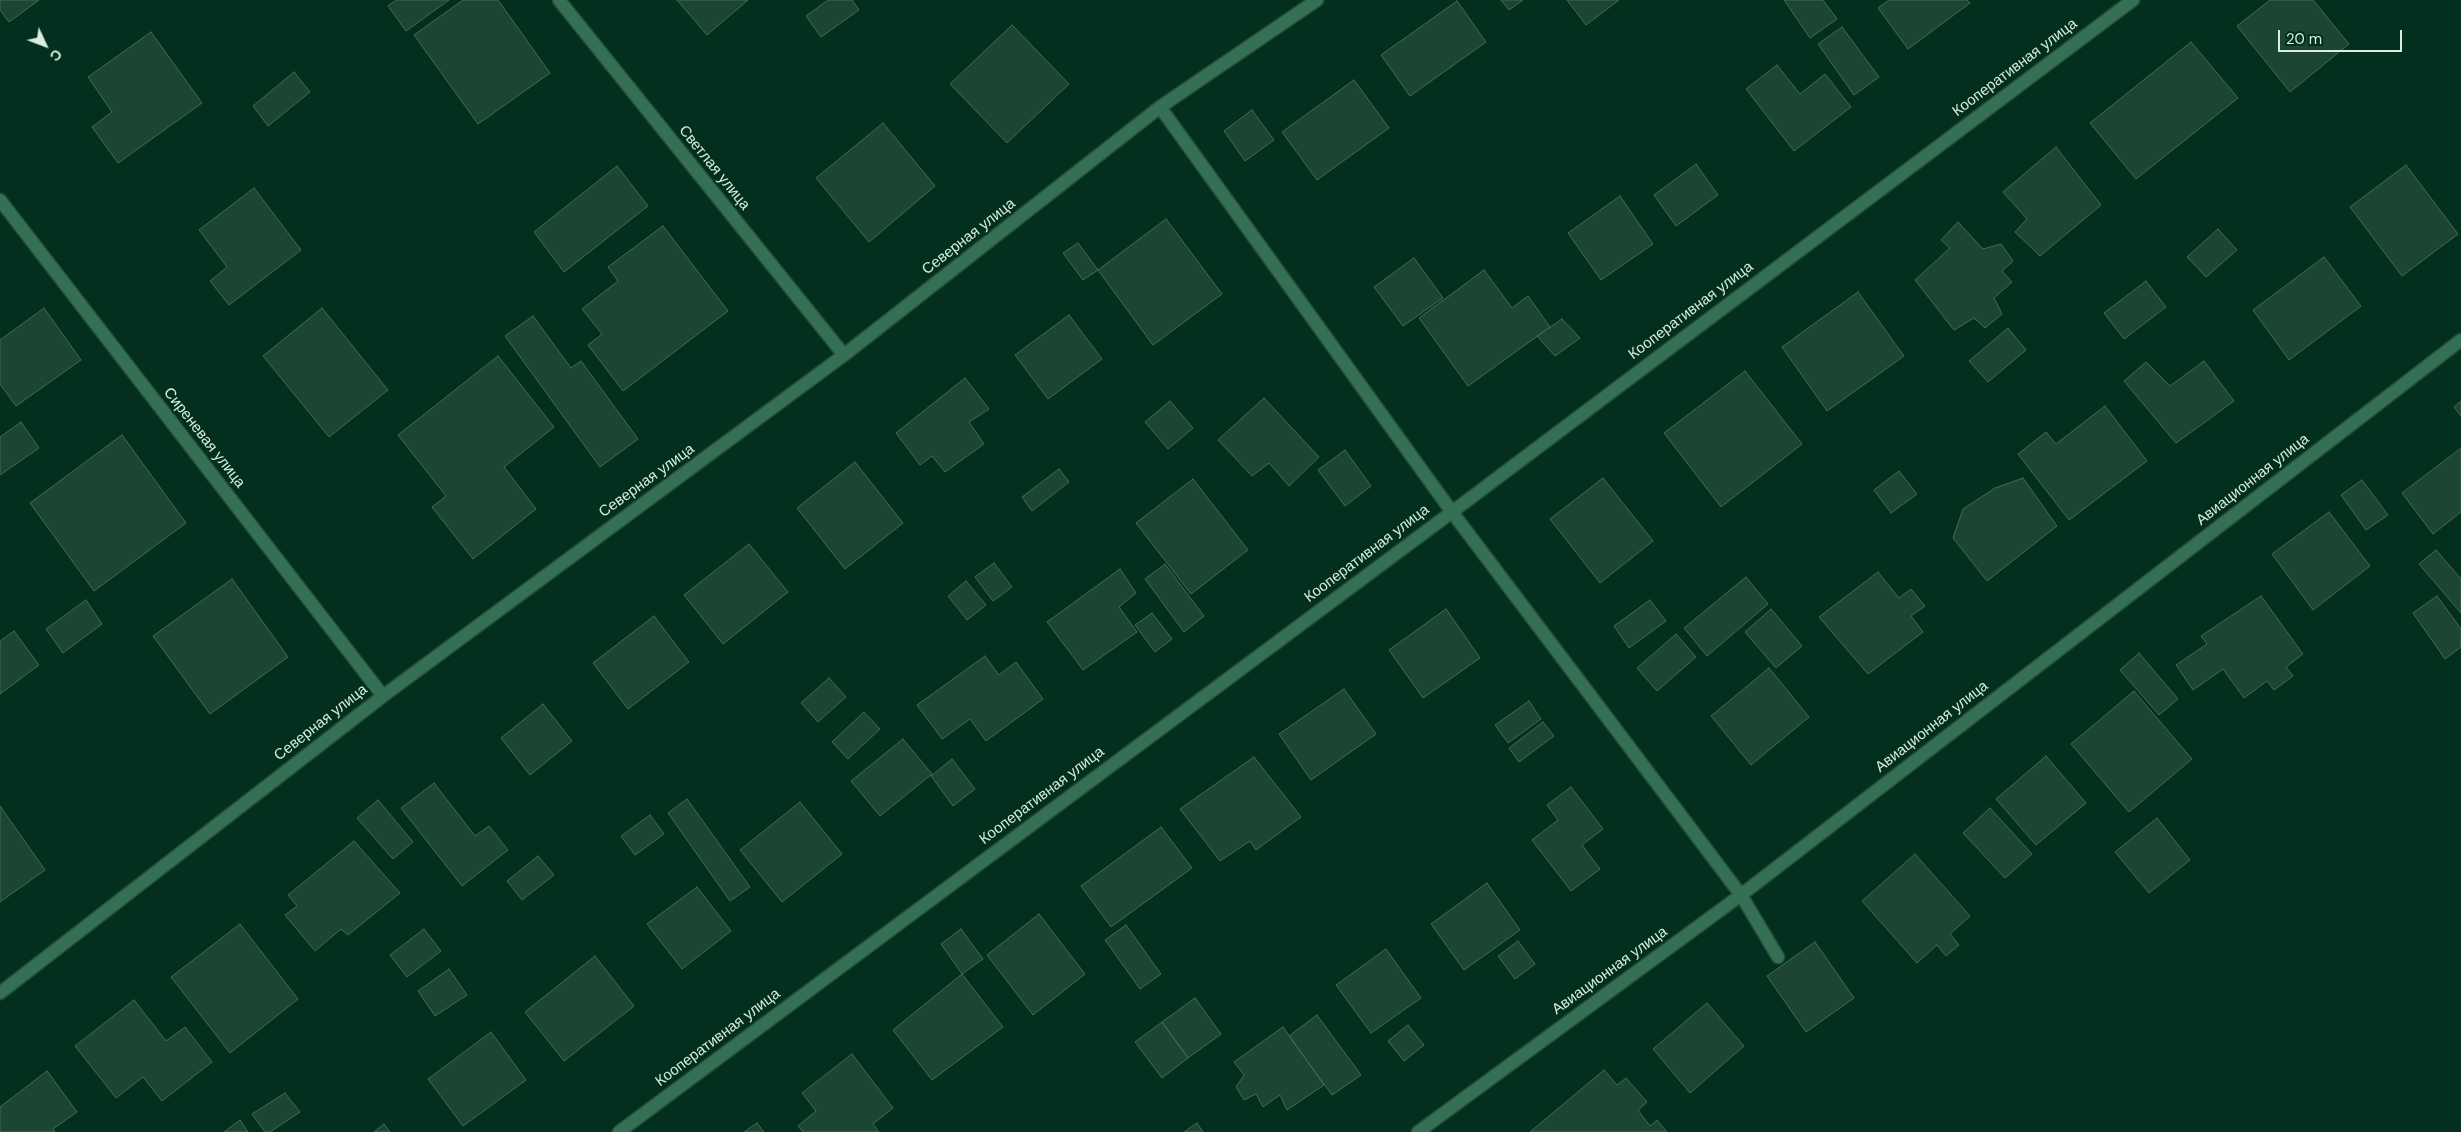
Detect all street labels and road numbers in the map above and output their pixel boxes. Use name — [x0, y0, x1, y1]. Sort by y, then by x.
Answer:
street label: Кооперативная улица — [1949, 15, 2081, 121]
street label: Светлая улица — [674, 122, 754, 214]
street label: Северная улица — [919, 195, 1019, 279]
street label: Кооперативная улица — [1625, 258, 1757, 364]
street label: Сиреневая улица — [159, 384, 249, 492]
street label: Авиационная улица — [2193, 430, 2313, 530]
street label: Северная улица — [596, 440, 698, 522]
street label: Кооперативная улица — [1301, 501, 1433, 607]
street label: Авиационная улица — [1872, 677, 1992, 777]
street label: Северная улица — [271, 681, 371, 765]
street label: Кооперативная улица — [976, 743, 1108, 849]
street label: Авиационная улица — [1549, 923, 1671, 1019]
street label: Кооперативная улица — [652, 985, 784, 1091]

